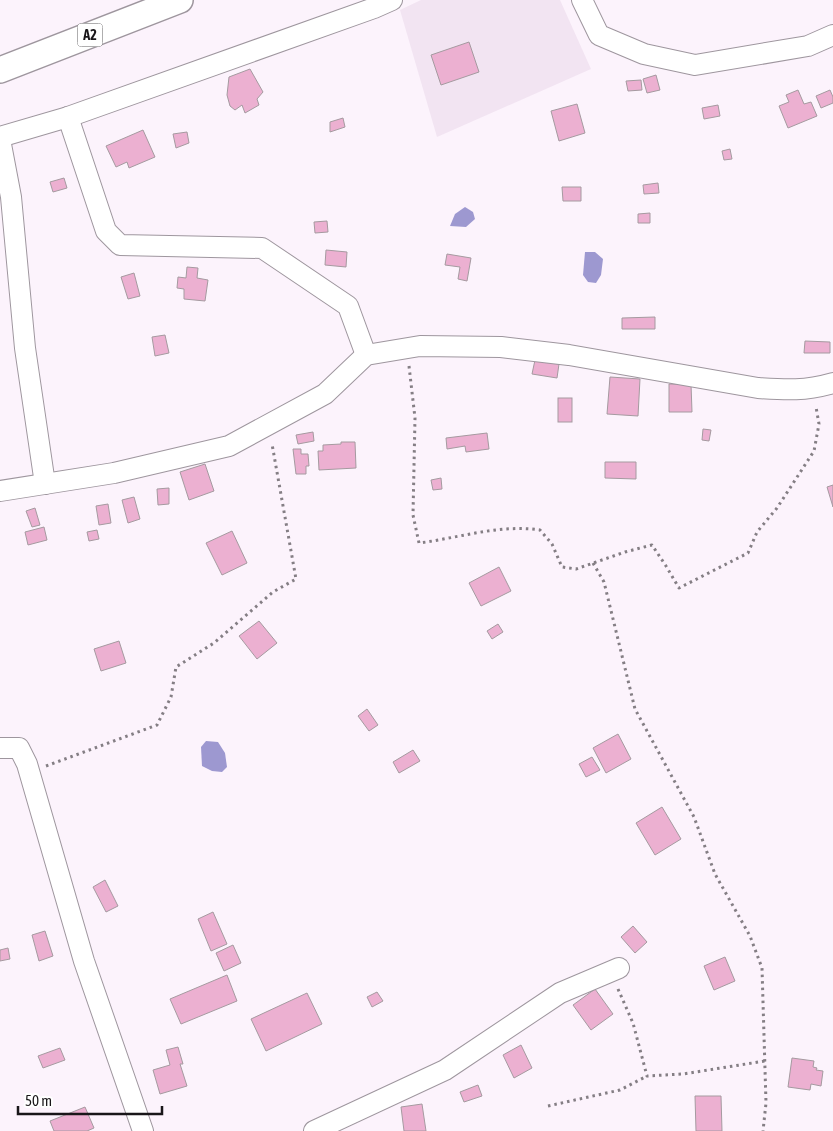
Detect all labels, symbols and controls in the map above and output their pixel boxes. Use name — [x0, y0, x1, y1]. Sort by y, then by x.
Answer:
road number: A2 — [78, 24, 102, 46]
scale bar — [18, 1084, 161, 1116]
text: 50 m — [25, 1092, 52, 1109]

